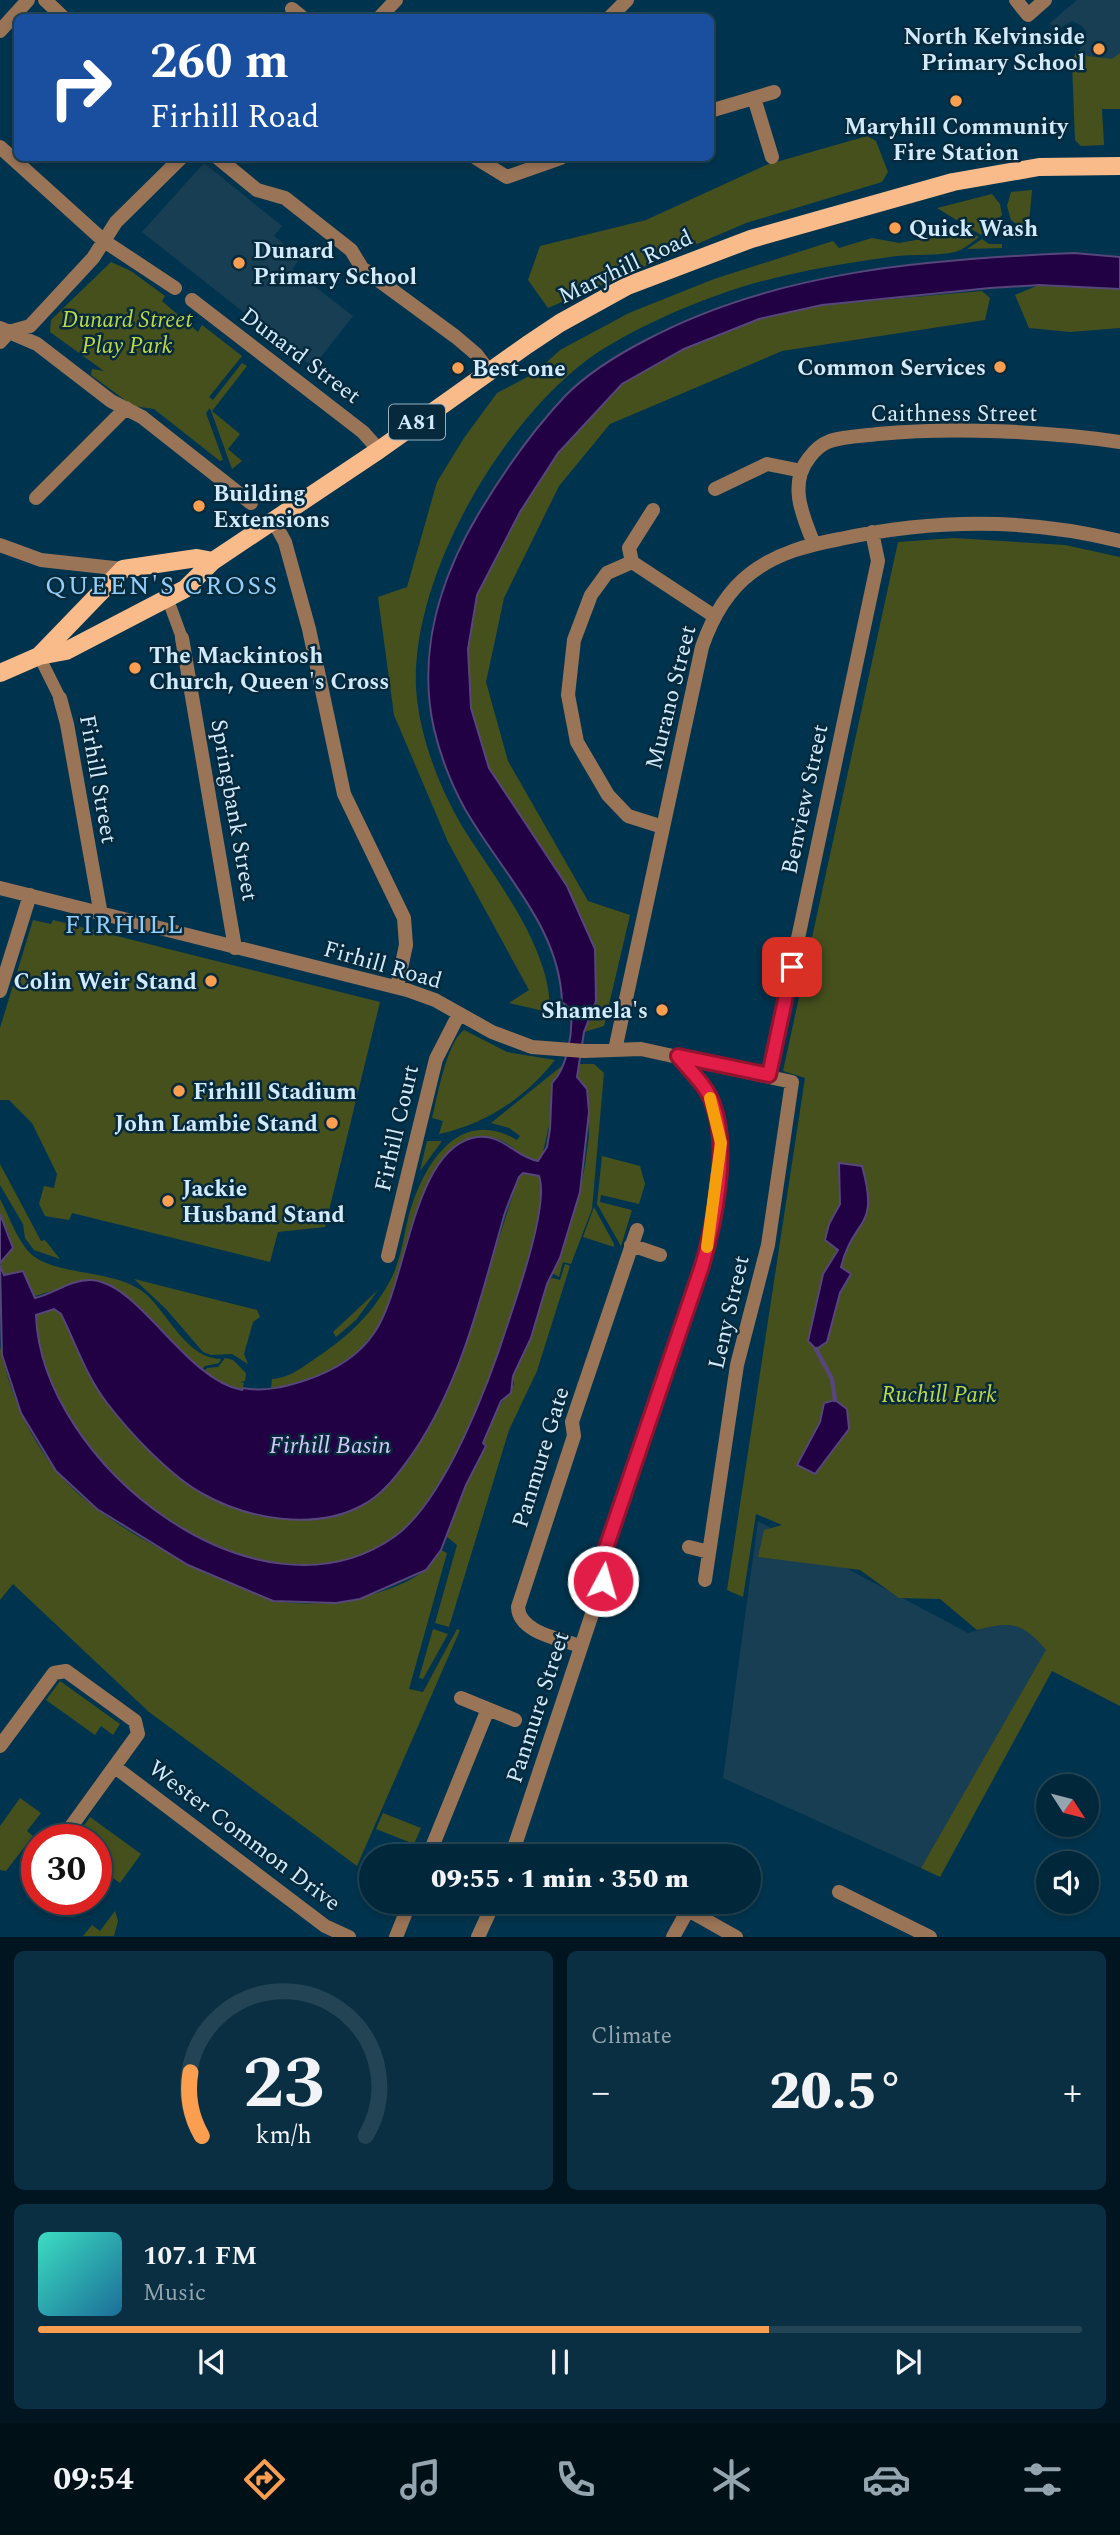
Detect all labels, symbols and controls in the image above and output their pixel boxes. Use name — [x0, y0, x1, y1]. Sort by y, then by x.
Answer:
place label: North Kelvinside Primary School — [903, 20, 1085, 81]
text: 260 m — [150, 25, 289, 100]
marker: North Kelvinside Primary School — [1091, 41, 1107, 57]
icon: right — [35, 42, 126, 133]
text: Firhill Road — [150, 93, 319, 142]
marker: Maryhill Community Fire Station — [948, 93, 964, 109]
place label: Maryhill Community Fire Station — [844, 110, 1069, 171]
place label: Quick Wash — [909, 212, 1038, 247]
marker: Quick Wash — [887, 220, 903, 236]
street label: Maryhill Road — [553, 221, 699, 314]
place label: Dunard Primary School — [253, 234, 417, 295]
marker: Dunard Primary School — [231, 255, 247, 271]
street label: Dunard Street — [232, 299, 368, 413]
park label: Dunard Street Play Park — [61, 303, 193, 364]
place label: Common Services — [797, 351, 986, 386]
place label: Best-one — [472, 352, 566, 387]
marker: Common Services — [992, 359, 1008, 375]
marker: Best-one — [450, 360, 466, 376]
street label: Caithness Street — [871, 397, 1037, 432]
road number: A81 — [389, 404, 445, 440]
place label: Building Extensions — [213, 477, 330, 538]
marker: Building Extensions — [191, 498, 207, 514]
district label: QUEEN'S CROSS — [45, 566, 279, 606]
street label: Murano Street — [637, 622, 706, 773]
place label: The Mackintosh Church, Queen's Cross — [149, 639, 389, 700]
marker: The Mackintosh Church, Queen's Cross — [127, 660, 143, 676]
street label: Firhill Street — [69, 712, 126, 846]
street label: Springbank Street — [200, 717, 267, 904]
street label: Benview Street — [773, 721, 838, 878]
district label: FIRHILL — [64, 905, 186, 945]
street label: Firhill Road — [319, 932, 446, 999]
pin — [762, 937, 822, 997]
icon: arrive — [773, 948, 811, 986]
place label: Colin Weir Stand — [14, 965, 197, 1000]
marker: Colin Weir Stand — [203, 973, 219, 989]
place label: Shamela's — [542, 994, 648, 1029]
marker: Shamela's — [654, 1002, 670, 1018]
street label: Firhill Court — [366, 1061, 429, 1195]
place label: Firhill Stadium — [193, 1075, 357, 1110]
marker: Firhill Stadium — [171, 1083, 187, 1099]
place label: John Lambie Stand — [115, 1107, 318, 1142]
marker: John Lambie Stand — [324, 1115, 340, 1131]
place label: Jackie Husband Stand — [182, 1172, 345, 1233]
marker: Jackie Husband Stand — [160, 1193, 176, 1209]
street label: Leny Street — [699, 1252, 760, 1373]
park label: Ruchill Park — [881, 1378, 997, 1413]
street label: Panmure Gate — [503, 1383, 579, 1532]
water label: Firhill Basin — [269, 1428, 391, 1464]
position arrow — [566, 1544, 640, 1618]
street label: Panmure Street — [497, 1627, 579, 1788]
street label: Wester Common Drive — [140, 1752, 348, 1920]
north arrow — [1036, 1774, 1099, 1838]
map controls — [1036, 1774, 1099, 1914]
speed limit sign: 30 — [21, 1824, 112, 1915]
button: sound — [1036, 1851, 1099, 1914]
text: 09:55 · 1 min · 350 m — [431, 1859, 689, 1899]
text: Climate — [591, 2019, 672, 2054]
text: 23 — [243, 2030, 324, 2141]
text: 20.5° — [769, 2053, 904, 2132]
text: − — [591, 2064, 610, 2122]
text: + — [1063, 2064, 1082, 2122]
text: km/h — [255, 2117, 312, 2155]
text: 107.1 FM — [143, 2236, 257, 2276]
text: Music — [143, 2276, 206, 2311]
icon: previous — [193, 2343, 231, 2381]
icon: pause — [541, 2343, 579, 2381]
icon: next — [889, 2343, 927, 2381]
text: 09:54 — [53, 2455, 134, 2504]
icon: directions — [240, 2455, 289, 2504]
icon: music — [396, 2455, 445, 2504]
icon: phone — [551, 2455, 600, 2504]
icon: climate — [707, 2455, 756, 2504]
icon: car — [862, 2455, 911, 2504]
icon: filters — [1018, 2455, 1067, 2504]

